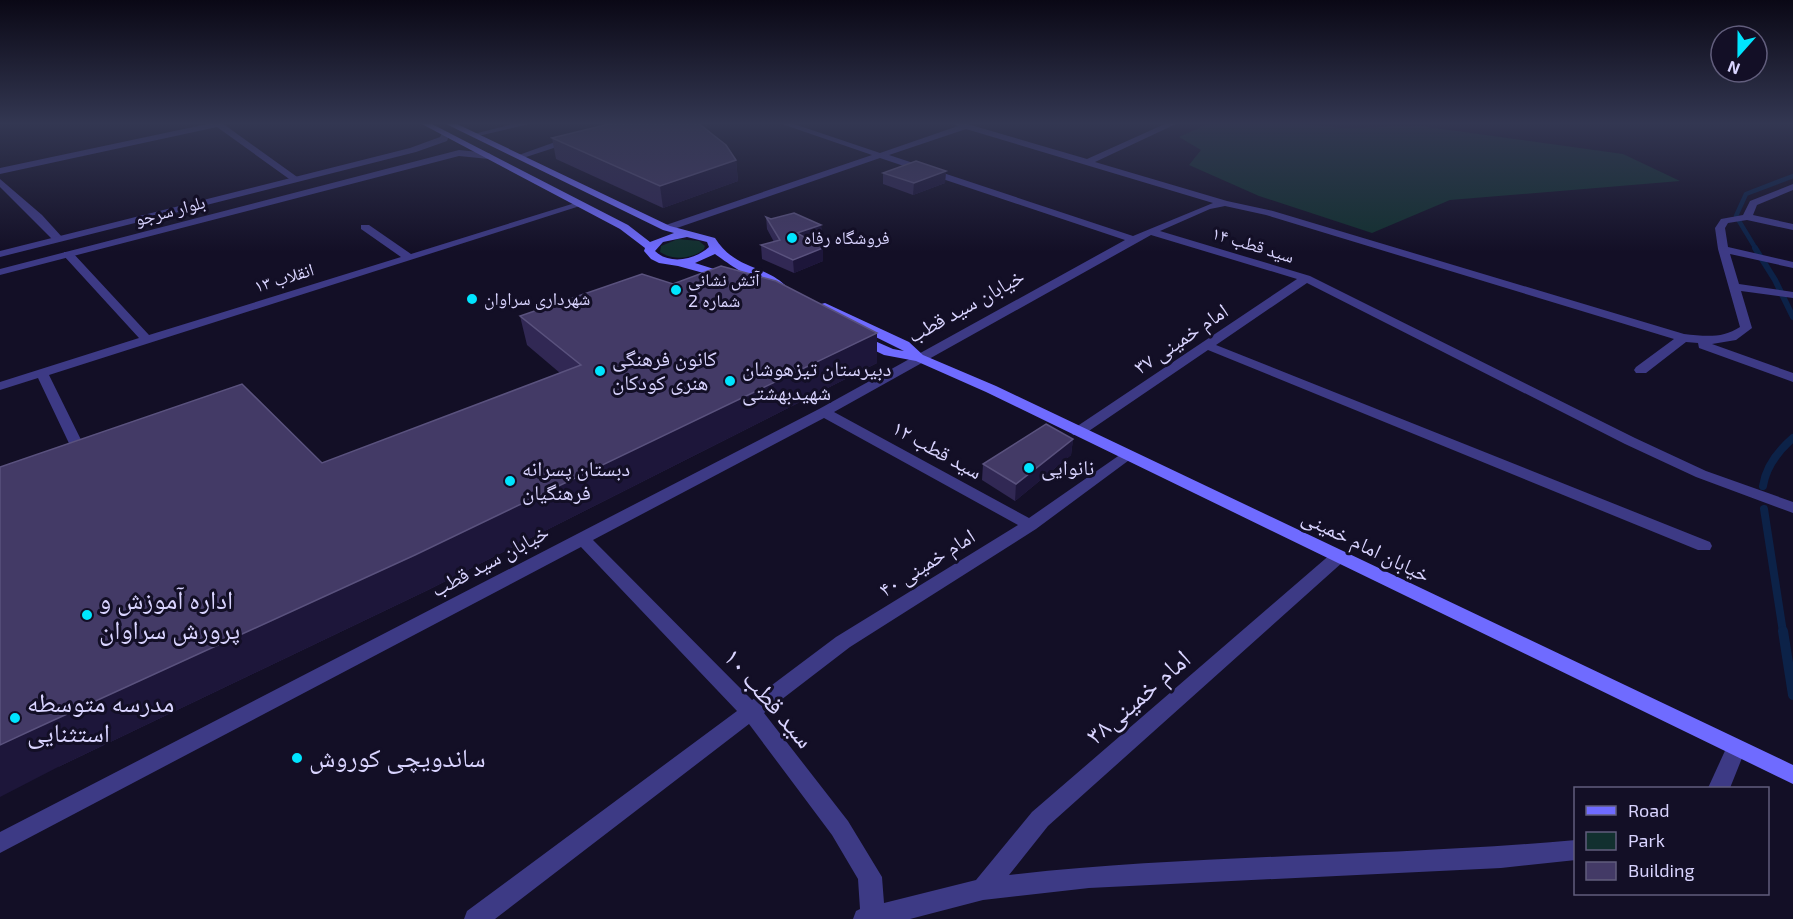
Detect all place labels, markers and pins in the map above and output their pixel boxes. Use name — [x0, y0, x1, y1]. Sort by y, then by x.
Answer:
place label: فروشگاه رفاه — [804, 226, 890, 248]
marker: فروشگاه رفاه — [785, 231, 799, 245]
place label: آتش نشانی شماره 2 — [688, 268, 760, 311]
marker: آتش نشانی شماره 2 — [669, 283, 683, 297]
place label: شهرداری سراوان — [484, 287, 590, 310]
marker: شهرداری سراوان — [465, 292, 479, 306]
place label: کانون فرهنگی هنری کودکان — [612, 345, 717, 395]
place label: دبیرستان تیزهوشان شهیدبهشتی — [742, 355, 891, 406]
marker: کانون فرهنگی هنری کودکان — [593, 364, 607, 378]
marker: دبیرستان تیزهوشان شهیدبهشتی — [723, 374, 737, 388]
place label: نانوایی — [1041, 454, 1094, 481]
place label: دبستان پسرانه فرهنگیان — [522, 455, 630, 505]
marker: نانوایی — [1022, 461, 1036, 475]
marker: دبستان پسرانه فرهنگیان — [503, 474, 517, 488]
place label: اداره آموزش و پرورش سراوان — [99, 583, 240, 646]
marker: اداره آموزش و پرورش سراوان — [80, 608, 94, 622]
place label: مدرسه متوسطه استثنایی — [27, 686, 174, 749]
marker: مدرسه متوسطه استثنایی — [8, 711, 22, 725]
place label: ساندویچی کوروش — [309, 741, 486, 774]
marker: ساندویچی کوروش — [290, 751, 304, 765]

